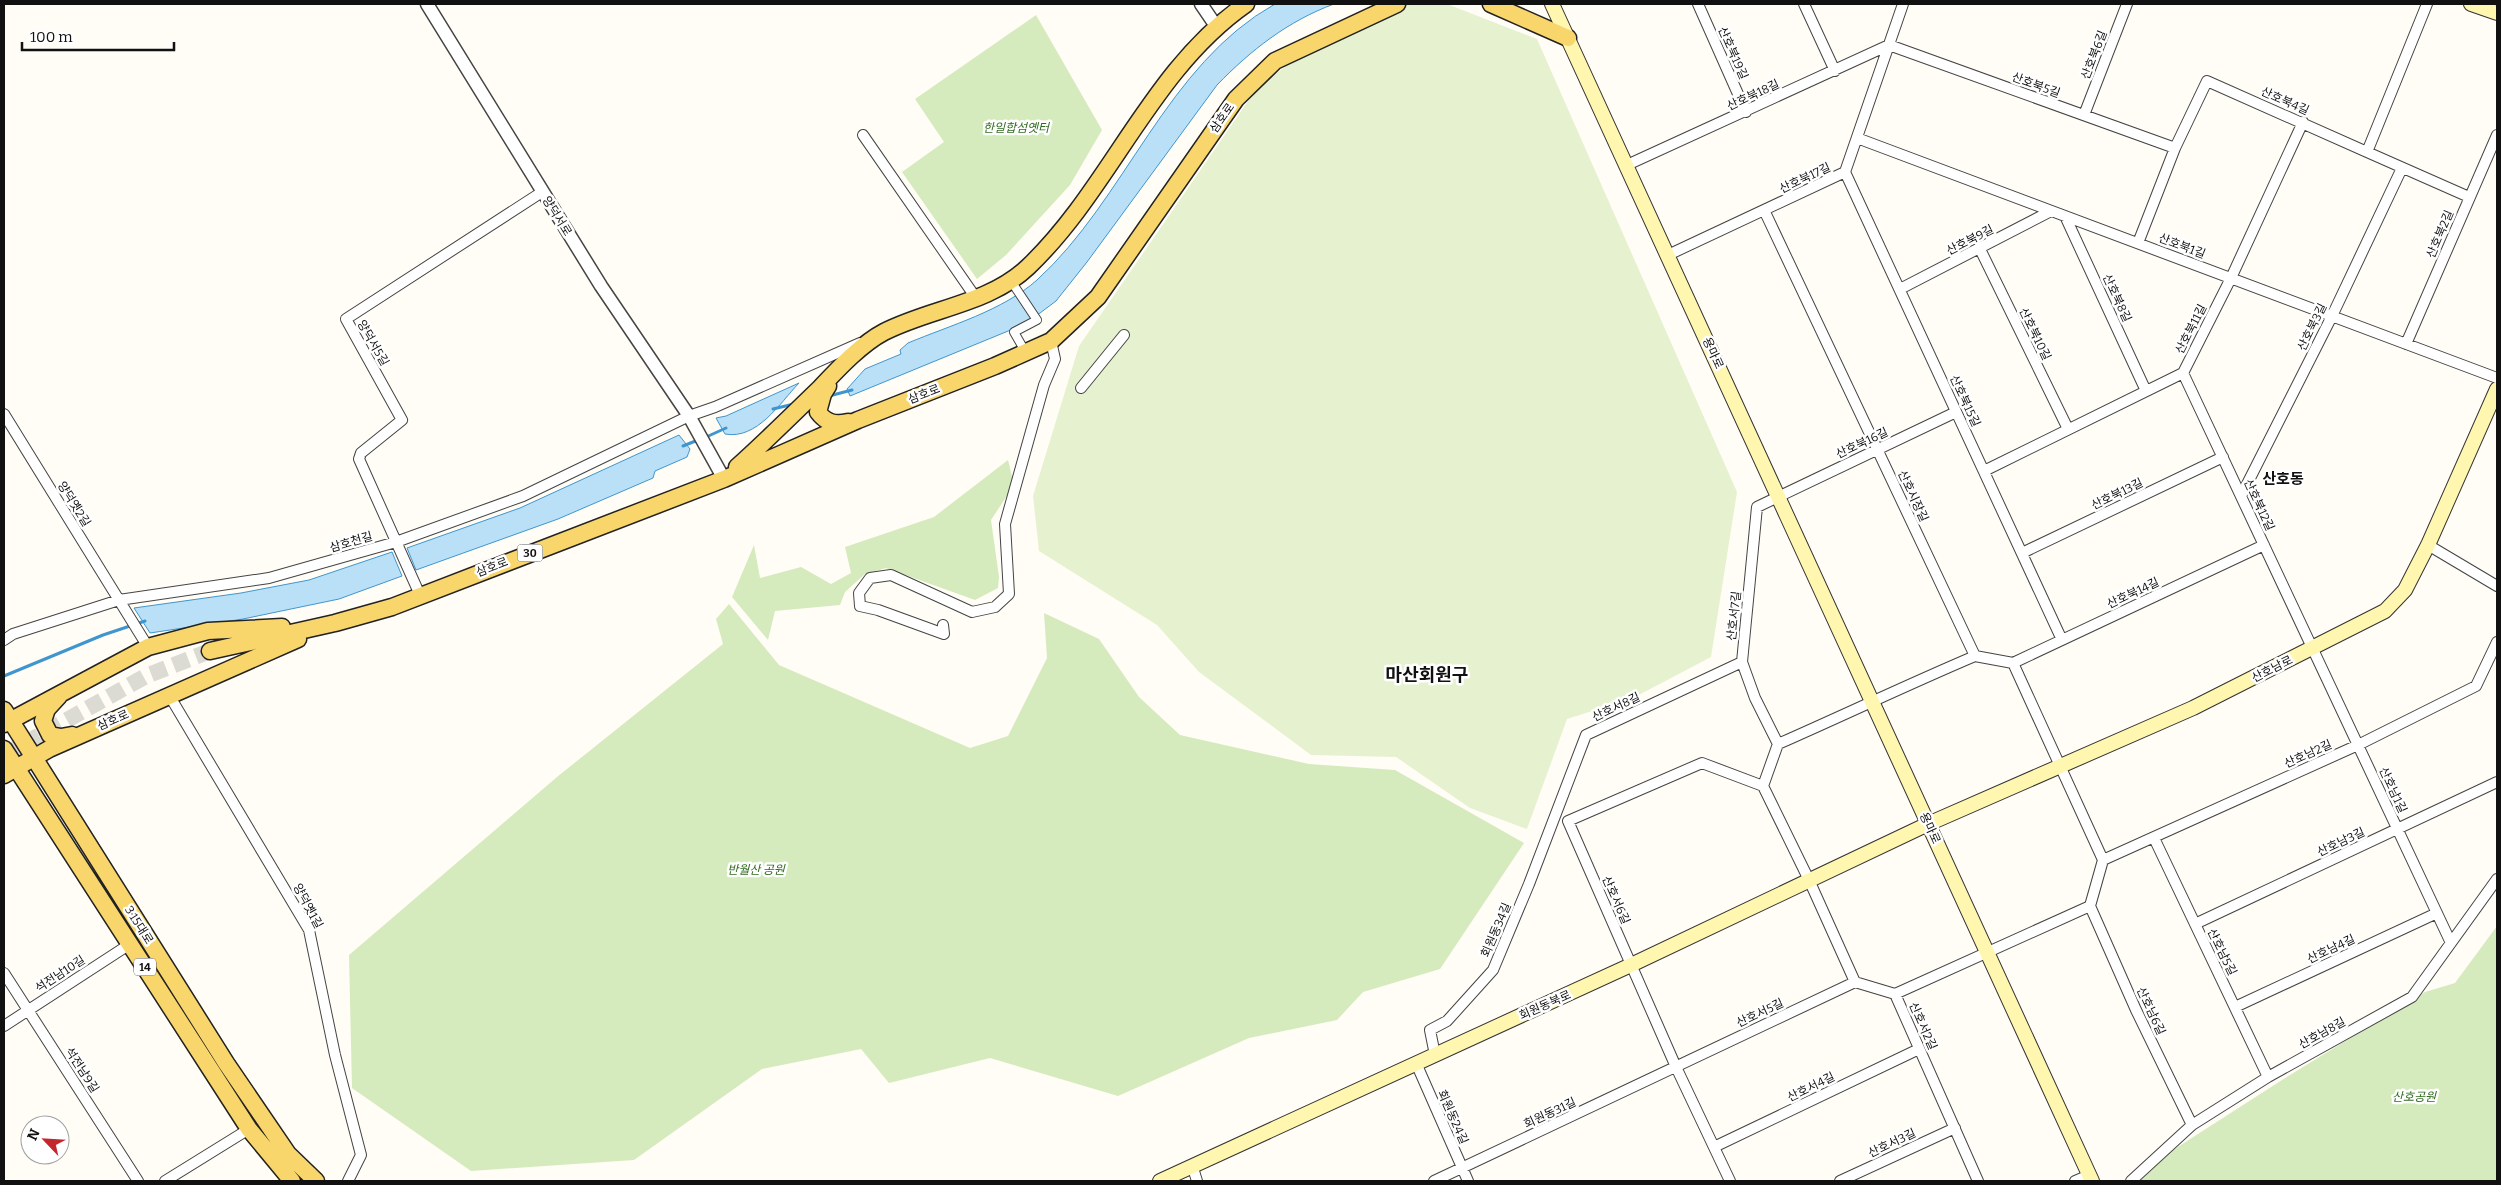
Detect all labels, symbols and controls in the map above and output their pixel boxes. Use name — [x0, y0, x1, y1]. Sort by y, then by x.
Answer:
scale bar — [22, 20, 175, 52]
street label: 산호북19길 — [1715, 25, 1751, 81]
text: 100 m — [30, 28, 73, 46]
street label: 산호북6길 — [2078, 29, 2110, 81]
street label: 산호북5길 — [2010, 70, 2062, 100]
street label: 산호북18길 — [1725, 77, 1781, 113]
street label: 산호북4길 — [2259, 84, 2311, 118]
street label: 삼호로 — [1207, 100, 1237, 136]
park label: 한일합섬옛터 — [983, 121, 1051, 135]
street label: 산호북17길 — [1777, 160, 1833, 196]
street label: 양덕서로 — [539, 194, 575, 238]
street label: 산호북2길 — [2424, 208, 2456, 260]
street label: 산호북9길 — [1944, 222, 1996, 258]
street label: 산호북1길 — [2157, 231, 2207, 261]
street label: 산호북8길 — [2100, 272, 2134, 324]
street label: 산호북3길 — [2295, 301, 2329, 353]
street label: 산호북11길 — [2173, 302, 2209, 356]
street label: 산호북10길 — [2016, 305, 2054, 363]
street label: 양덕서5길 — [354, 318, 392, 368]
street label: 용마로 — [1700, 335, 1726, 371]
street label: 산호북15길 — [1947, 373, 1983, 429]
street label: 삼호로 — [906, 382, 942, 406]
street label: 산호북16길 — [1834, 425, 1890, 461]
street label: 산호시장길 — [1895, 468, 1931, 524]
district label: 산호동 — [2262, 470, 2304, 488]
street label: 산호북13길 — [2089, 475, 2145, 513]
street label: 산호북12길 — [2241, 477, 2277, 533]
street label: 양덕옛2길 — [55, 479, 93, 529]
street label: 삼호천길 — [328, 529, 374, 555]
road number: 30 — [518, 544, 542, 562]
street label: 삼호로 — [474, 555, 510, 579]
street label: 산호북14길 — [2105, 575, 2161, 611]
street label: 산호서7길 — [1724, 590, 1744, 642]
street label: 산호남로 — [2249, 653, 2295, 685]
district label: 마산회원구 — [1386, 664, 1468, 686]
street label: 산호서8길 — [1590, 690, 1642, 724]
street label: 삼호로 — [95, 707, 131, 733]
street label: 산호남2길 — [2282, 737, 2334, 771]
street label: 산호남1길 — [2376, 765, 2410, 815]
street label: 용마로 — [1917, 810, 1943, 846]
street label: 산호남3길 — [2315, 825, 2367, 859]
park label: 반월산 공원 — [727, 863, 786, 877]
street label: 산호서6길 — [1599, 874, 1633, 926]
street label: 양덕옛1길 — [290, 881, 326, 931]
street label: 회원동34길 — [1478, 901, 1514, 959]
street label: 3·15대로 — [122, 903, 156, 947]
street label: 산호남5길 — [2205, 926, 2239, 978]
street label: 산호남4길 — [2305, 932, 2357, 966]
street label: 석전남10길 — [32, 953, 88, 995]
road number: 14 — [134, 959, 156, 976]
street label: 산호남6길 — [2134, 985, 2168, 1037]
street label: 회원동북로 — [1517, 987, 1573, 1023]
street label: 산호서5길 — [1734, 996, 1786, 1030]
street label: 산호서2길 — [1906, 1000, 1940, 1052]
street label: 산호남8길 — [2296, 1014, 2348, 1052]
street label: 석전남9길 — [62, 1045, 102, 1095]
street label: 산호서4길 — [1785, 1069, 1837, 1105]
street label: 회원동24길 — [1435, 1088, 1471, 1146]
park label: 산호공원 — [2392, 1090, 2437, 1104]
street label: 회원동31길 — [1522, 1095, 1578, 1131]
north arrow — [20, 1115, 70, 1165]
text: N — [24, 1126, 44, 1143]
street label: 산호서3길 — [1866, 1126, 1918, 1160]

